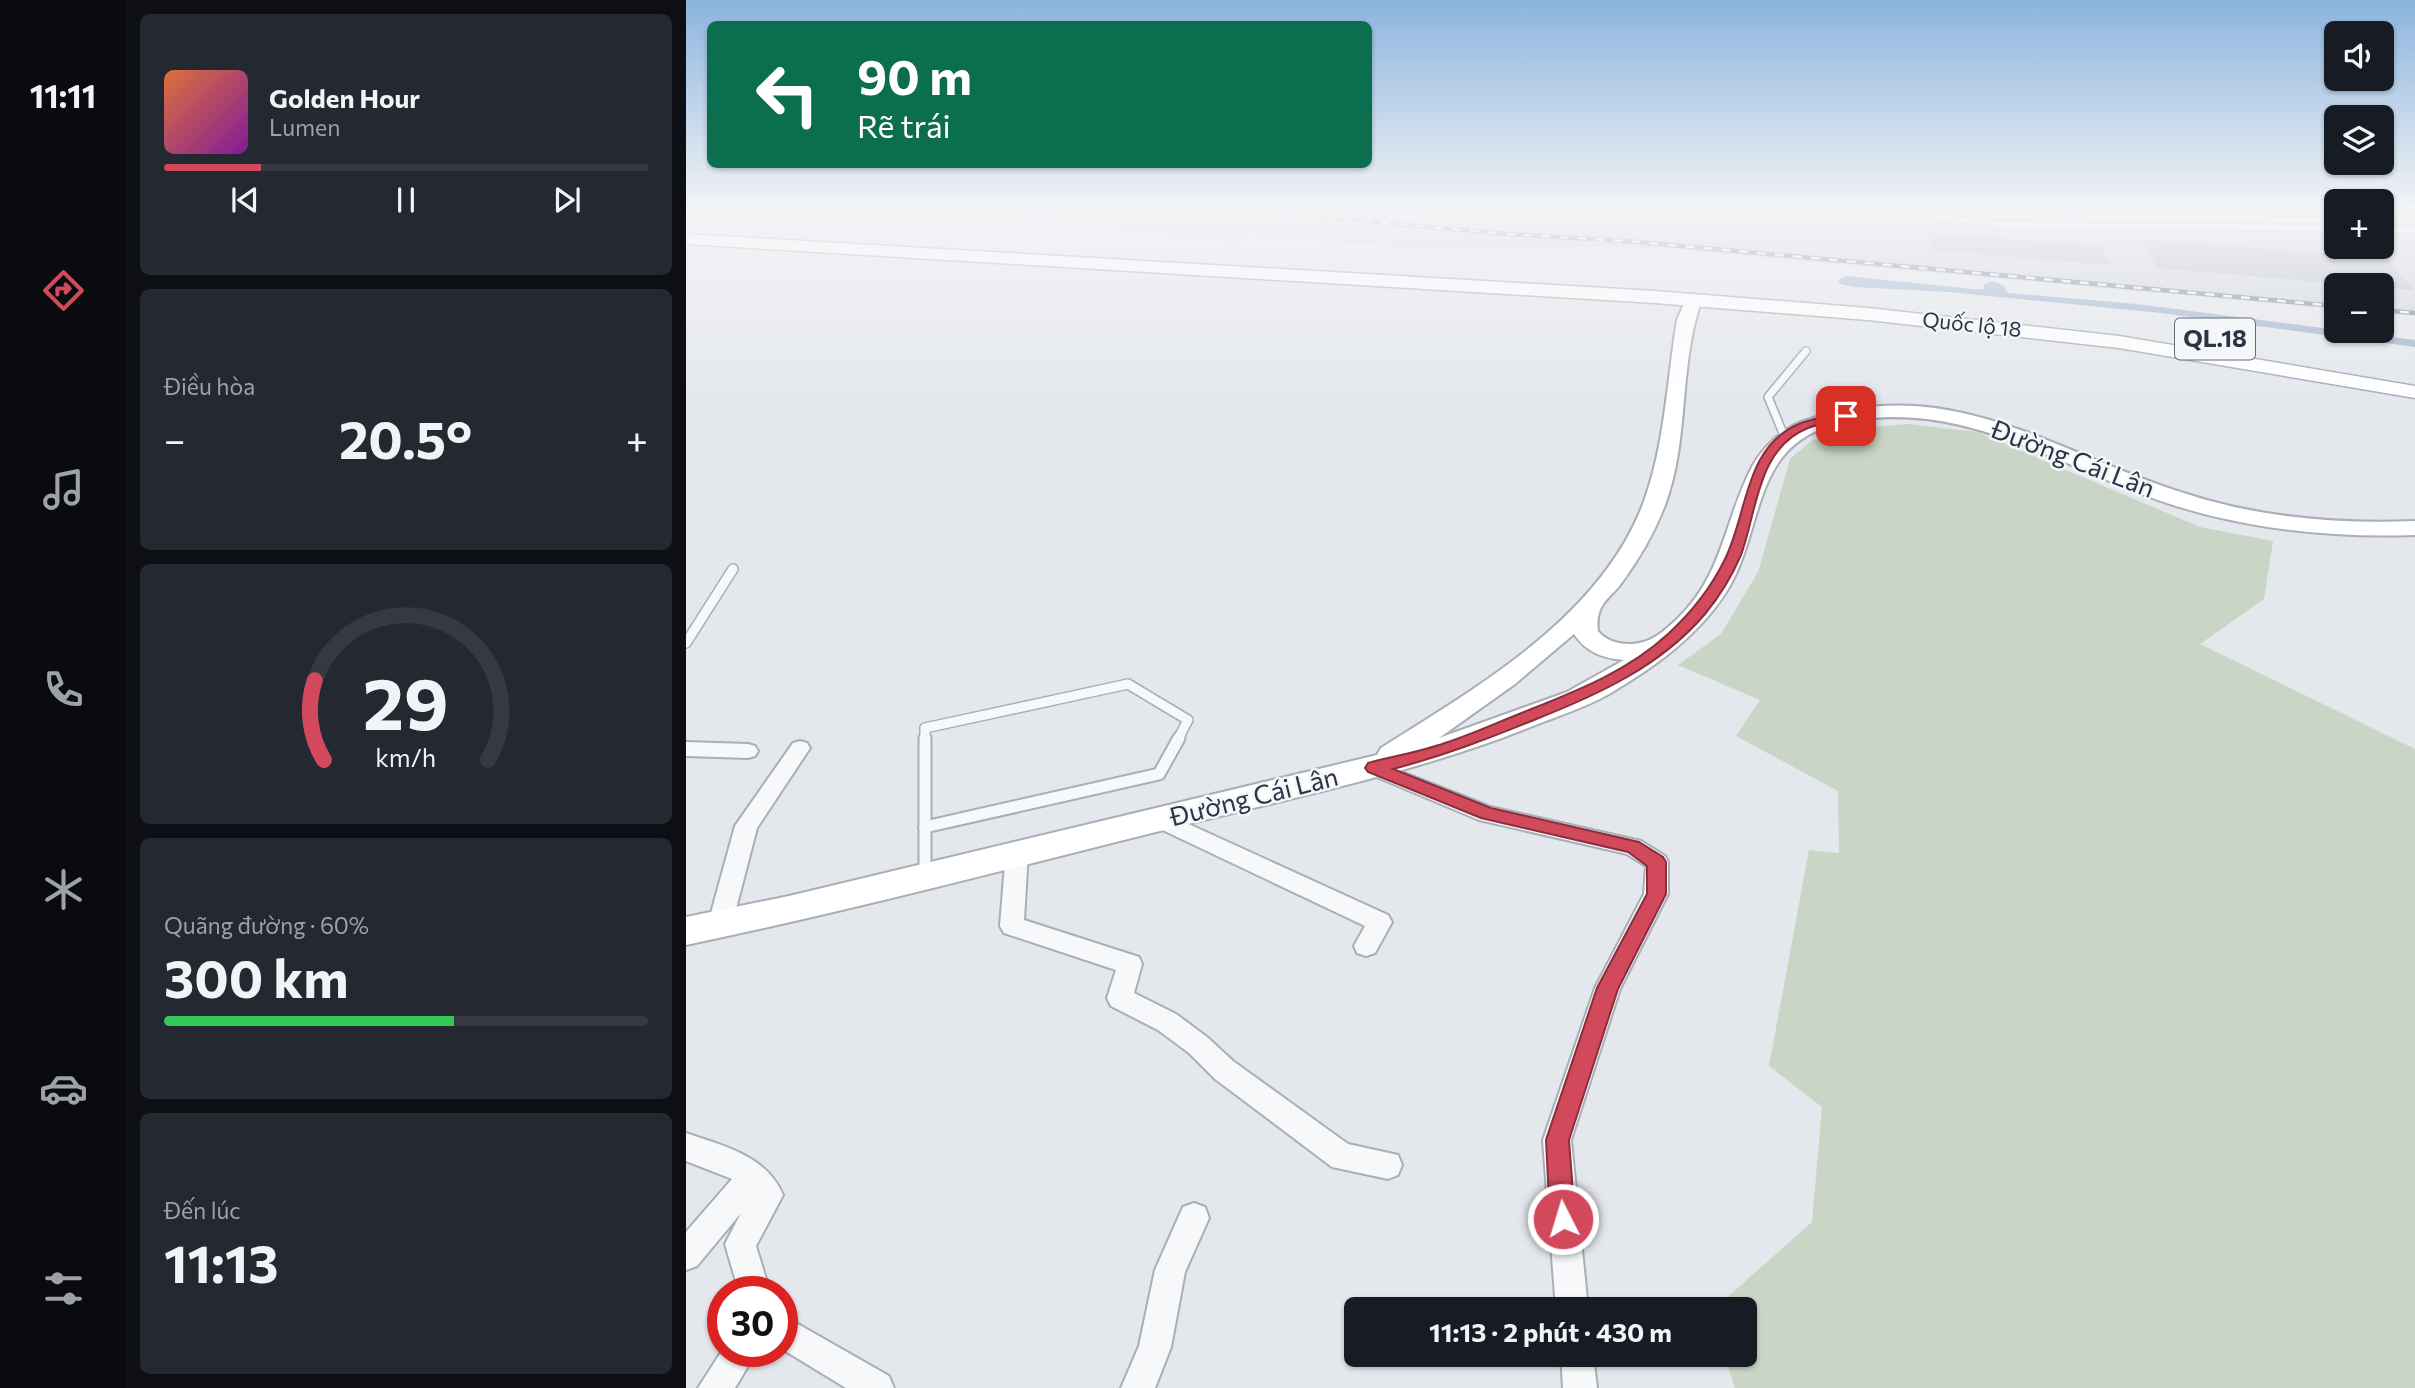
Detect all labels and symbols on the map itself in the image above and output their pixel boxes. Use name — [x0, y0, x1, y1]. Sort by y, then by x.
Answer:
street label: Quốc lộ 18 — [1921, 306, 2023, 341]
road number: QL.18 — [2175, 318, 2255, 360]
pin — [1816, 386, 1876, 446]
street label: Đường Cái Lân — [1987, 412, 2159, 503]
street label: Đường Cái Lân — [1165, 760, 1341, 832]
position arrow — [1526, 1182, 1600, 1256]
speed limit sign: 30 — [707, 1276, 798, 1367]

